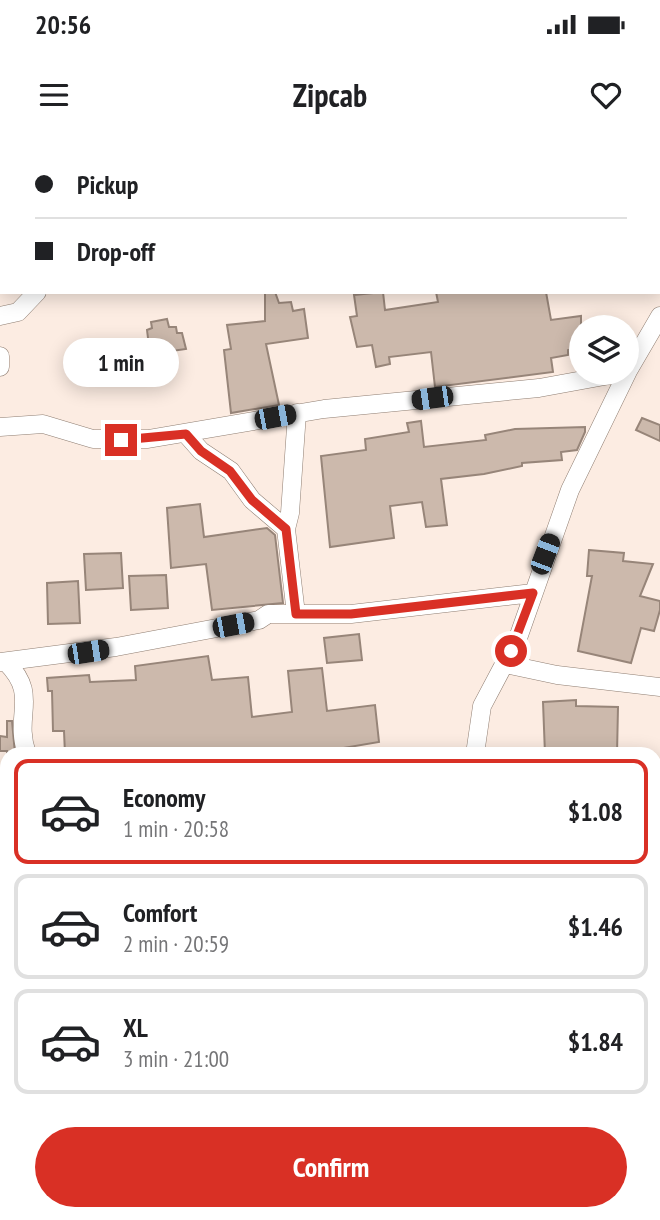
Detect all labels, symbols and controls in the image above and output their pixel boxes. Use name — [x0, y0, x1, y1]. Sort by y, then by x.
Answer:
text: 20:56 — [35, 8, 91, 41]
text: Zipcab — [293, 74, 367, 116]
icon: menu — [35, 76, 73, 114]
icon: heart — [587, 76, 625, 114]
text: Pickup — [77, 168, 138, 201]
text: Drop-off — [77, 235, 155, 268]
map controls — [569, 315, 639, 385]
button: layers — [569, 315, 639, 385]
callout: 1 min — [63, 338, 179, 387]
text: 1 min — [98, 348, 144, 377]
car — [410, 385, 455, 411]
car — [253, 403, 298, 431]
route end — [105, 424, 137, 456]
car — [528, 531, 563, 577]
car — [211, 611, 256, 639]
route start — [495, 635, 527, 667]
car — [66, 638, 111, 666]
icon: car — [39, 780, 102, 843]
text: Economy — [123, 781, 205, 814]
text: $1.08 — [568, 795, 623, 828]
text: 1 min · 20:58 — [123, 814, 229, 843]
icon: car — [39, 895, 102, 958]
text: Comfort — [123, 896, 197, 929]
text: $1.46 — [568, 910, 623, 943]
text: 2 min · 20:59 — [123, 929, 229, 958]
icon: car — [39, 1010, 102, 1073]
text: XL — [123, 1011, 148, 1044]
text: $1.84 — [568, 1025, 623, 1058]
text: 3 min · 21:00 — [123, 1044, 229, 1073]
button: Confirm — [35, 1127, 627, 1207]

